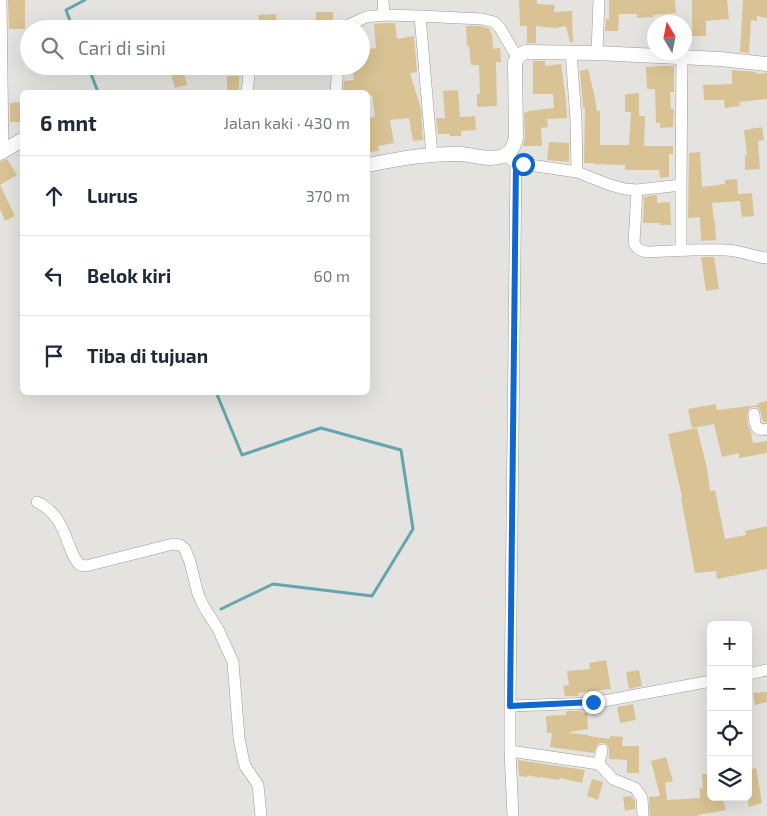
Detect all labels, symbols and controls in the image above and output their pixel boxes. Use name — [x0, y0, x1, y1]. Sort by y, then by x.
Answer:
north arrow — [647, 15, 692, 60]
search box — [20, 20, 370, 75]
icon: search — [38, 34, 66, 62]
text: Cari di sini — [78, 36, 166, 59]
text: 6 mnt — [40, 110, 97, 135]
text: Jalan kaki · 430 m — [223, 113, 350, 132]
route start — [512, 153, 535, 176]
icon: ahead — [40, 182, 68, 210]
text: Lurus — [87, 184, 138, 207]
text: 370 m — [306, 186, 350, 205]
icon: left — [40, 262, 68, 290]
text: Belok kiri — [87, 264, 171, 287]
text: 60 m — [314, 266, 350, 285]
icon: arrive — [40, 342, 68, 370]
text: Tiba di tujuan — [87, 344, 208, 367]
map controls — [707, 621, 752, 801]
button: + — [707, 621, 752, 666]
button: − — [707, 666, 752, 711]
route end — [582, 691, 605, 714]
button: locate — [707, 711, 752, 756]
button: layers — [707, 756, 752, 801]

